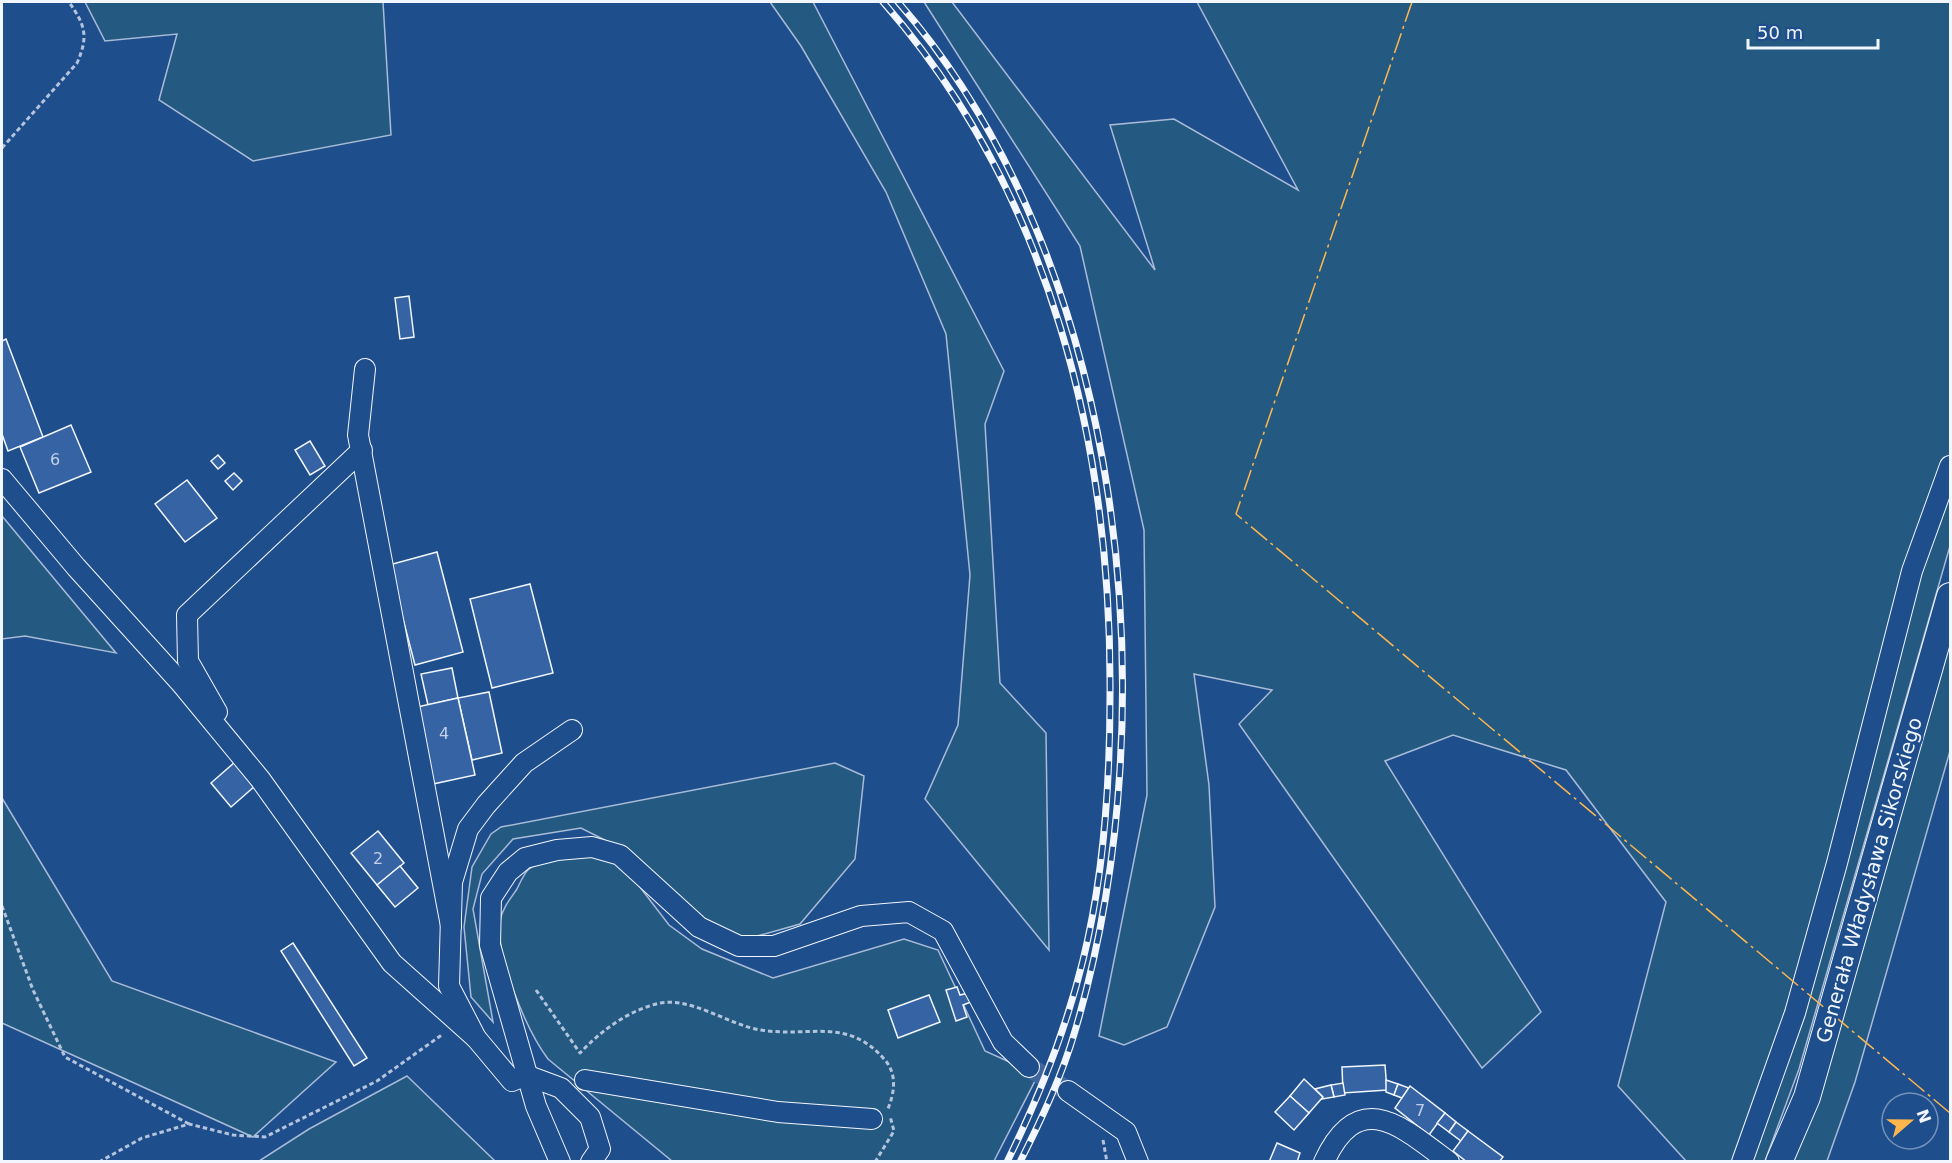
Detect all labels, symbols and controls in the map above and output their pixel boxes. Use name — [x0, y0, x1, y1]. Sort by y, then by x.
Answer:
scale bar — [1748, 12, 1878, 50]
text: 50 m — [1757, 22, 1803, 43]
house number: 6 — [50, 450, 60, 469]
street label: Generała Władysława Sikorskiego — [1811, 714, 1927, 1046]
house number: 4 — [439, 724, 449, 743]
house number: 2 — [373, 849, 383, 868]
north arrow — [1880, 1091, 1940, 1151]
house number: 7 — [1415, 1101, 1425, 1120]
text: N — [1912, 1106, 1935, 1126]

